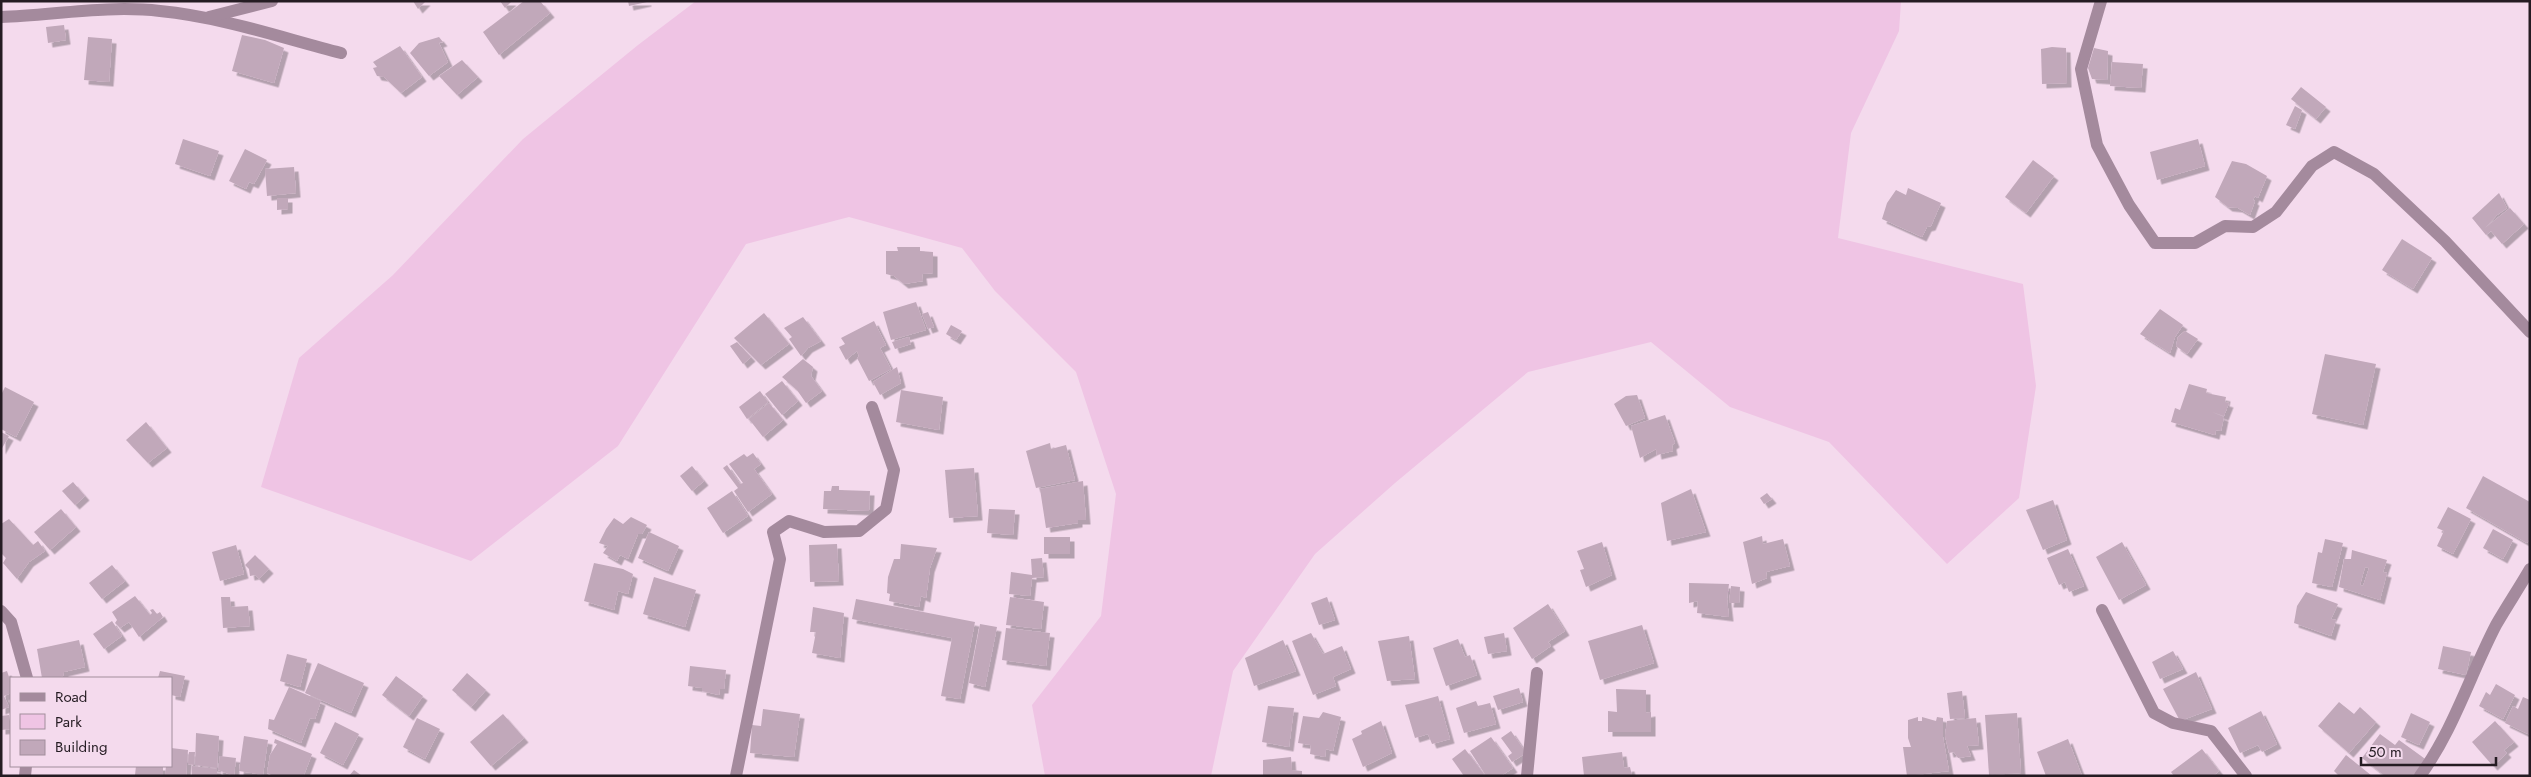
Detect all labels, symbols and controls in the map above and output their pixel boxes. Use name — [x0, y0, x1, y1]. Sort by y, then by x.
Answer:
legend — [10, 677, 172, 767]
text: Road — [55, 686, 87, 708]
text: Park — [55, 711, 82, 733]
scale bar — [2361, 734, 2496, 766]
text: Building — [55, 736, 107, 758]
text: 50 m — [2368, 741, 2402, 763]

